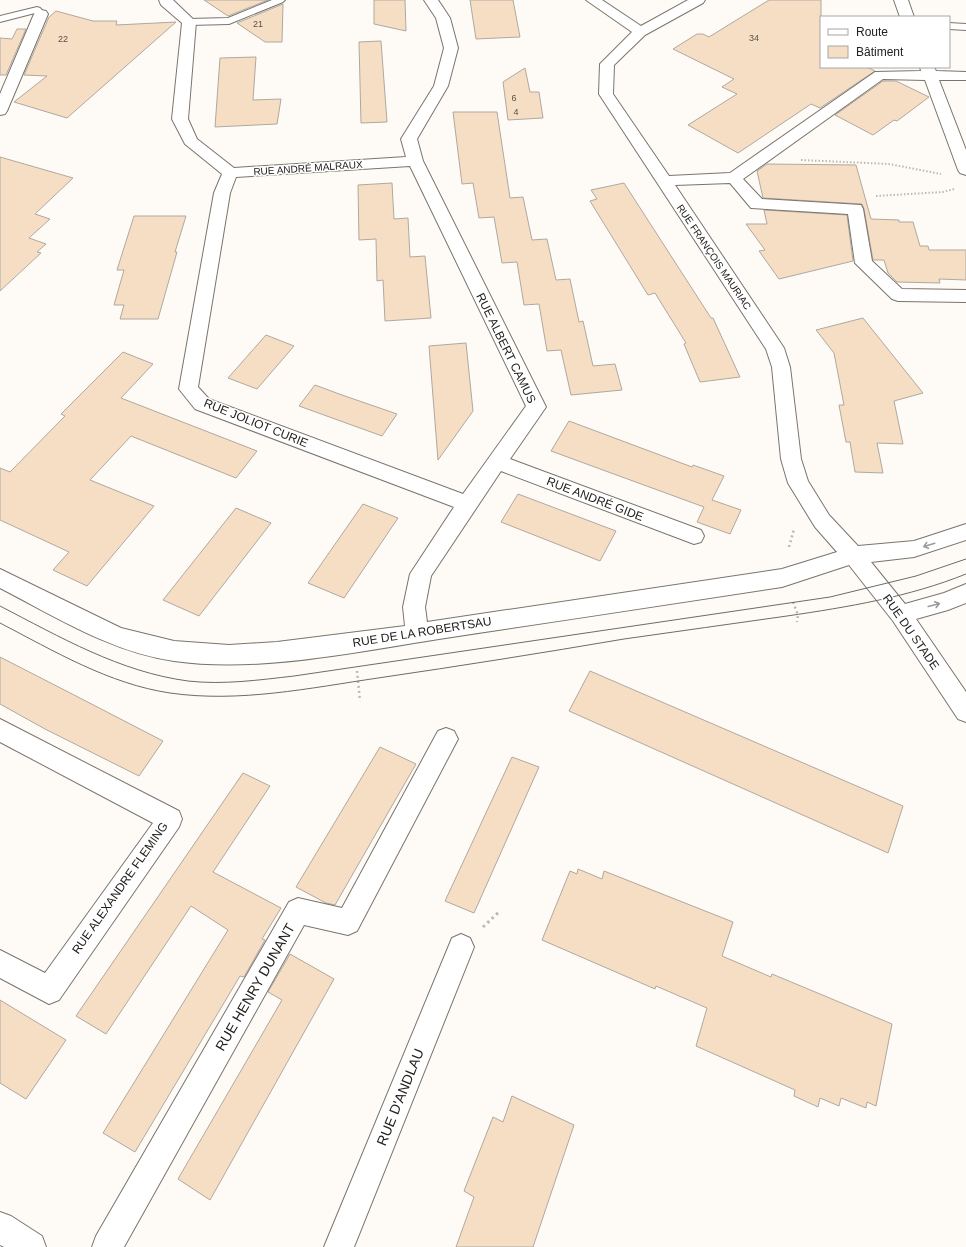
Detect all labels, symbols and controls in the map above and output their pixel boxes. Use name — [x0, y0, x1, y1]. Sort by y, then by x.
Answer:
legend — [820, 16, 950, 68]
house number: 21 — [253, 19, 263, 29]
text: Route — [856, 25, 888, 39]
house number: 34 — [749, 33, 759, 43]
house number: 22 — [58, 34, 68, 44]
text: Bâtiment — [856, 45, 904, 59]
house number: 6 — [511, 93, 517, 103]
house number: 4 — [513, 107, 519, 117]
street label: RUE ANDRÉ MALRAUX — [253, 158, 363, 177]
street label: RUE FRANÇOIS MAURIAC — [675, 202, 753, 312]
street label: RUE ALBERT CAMUS — [473, 291, 539, 405]
street label: RUE JOLIOT CURIE — [202, 396, 310, 450]
street label: RUE ANDRÉ GIDE — [545, 473, 646, 524]
one-way arrow — [923, 542, 936, 549]
street label: RUE DU STADE — [880, 592, 942, 672]
one-way arrow — [927, 601, 940, 608]
street label: RUE DE LA ROBERTSAU — [352, 614, 492, 650]
street label: RUE ALEXANDRE FLEMING — [69, 820, 171, 956]
street label: RUE HENRY DUNANT — [212, 920, 298, 1053]
street label: RUE D'ANDLAU — [373, 1046, 427, 1148]

